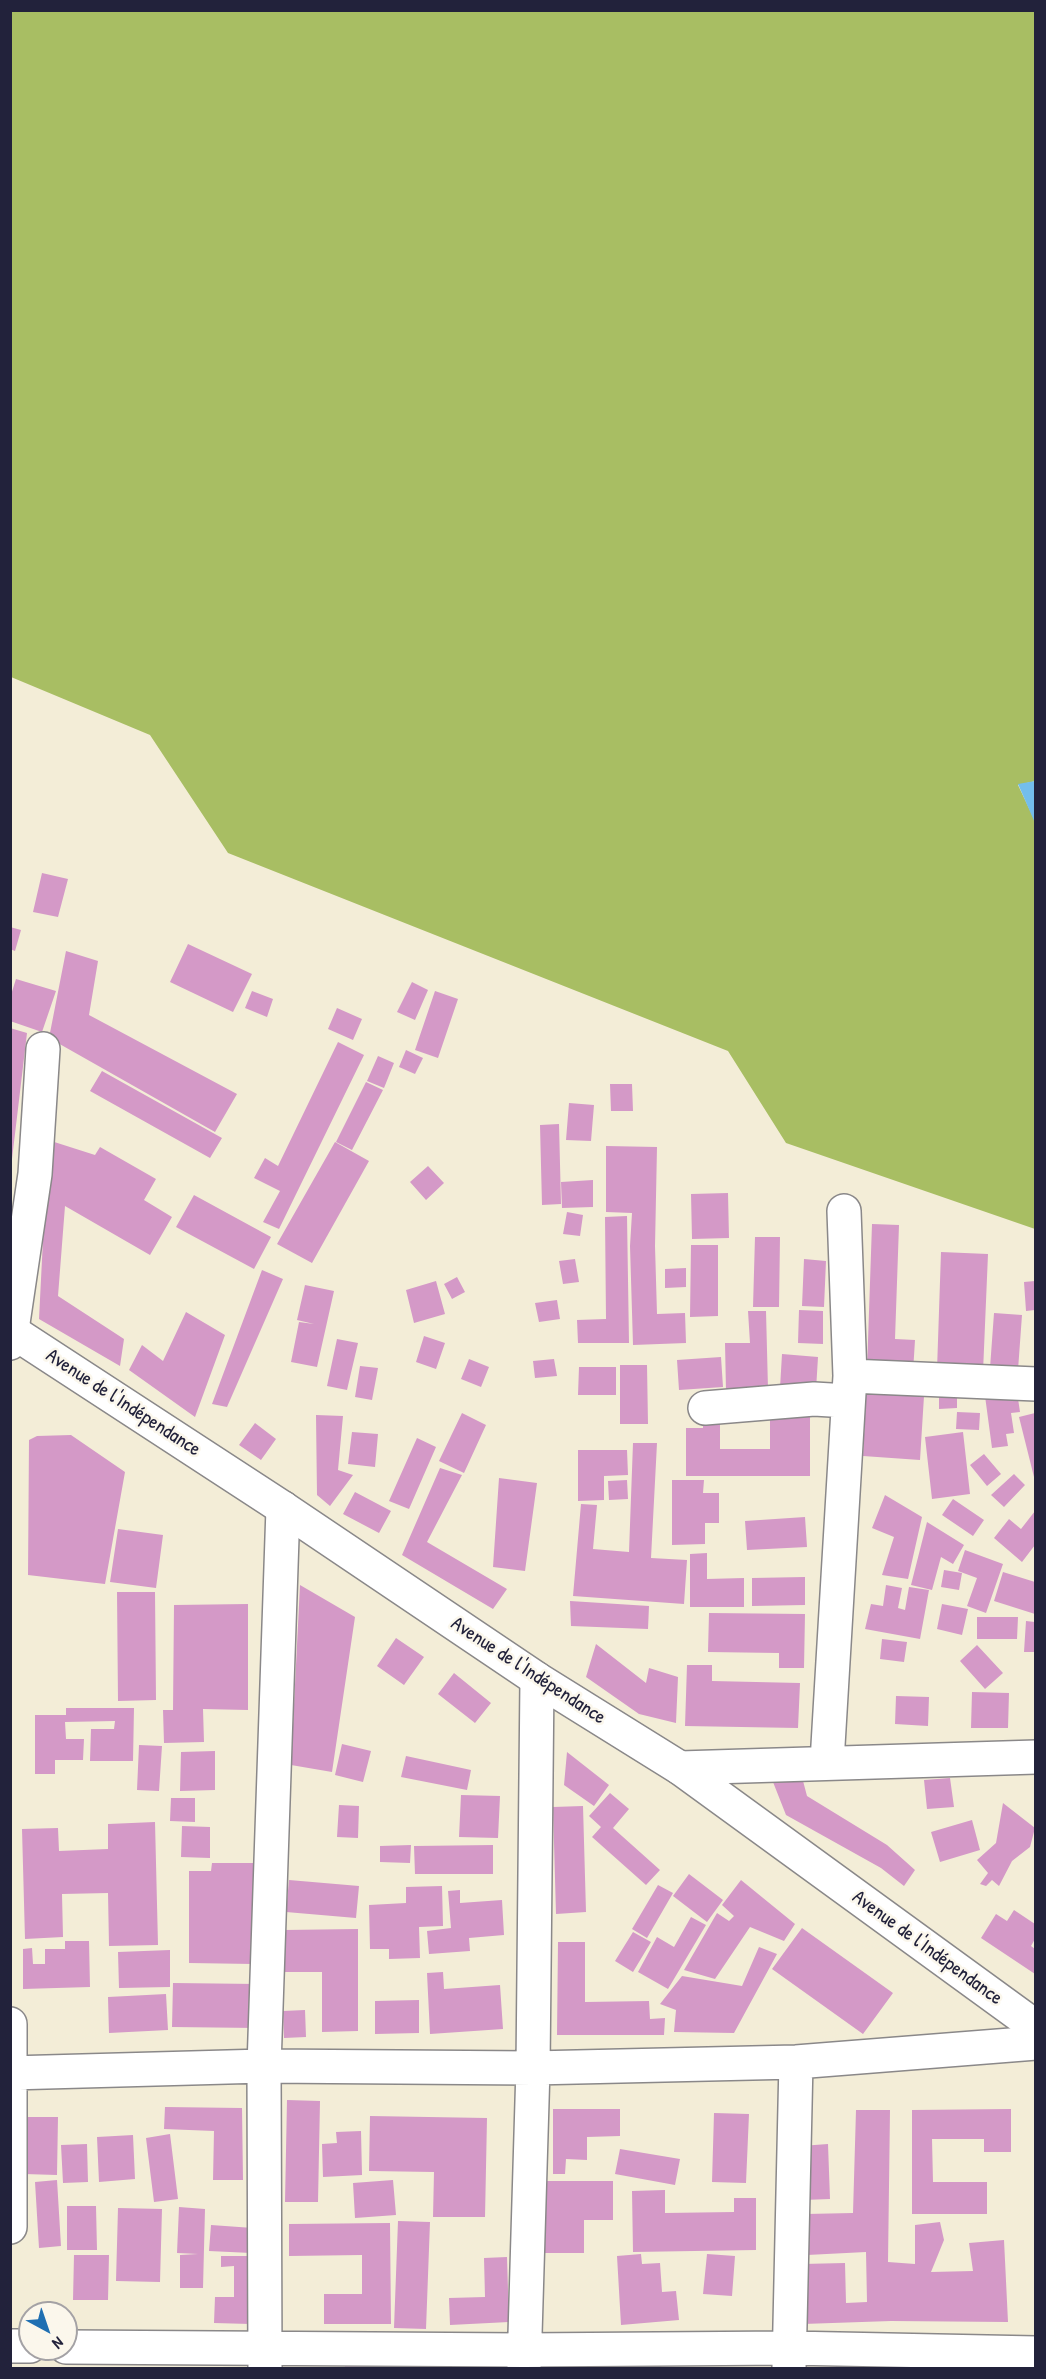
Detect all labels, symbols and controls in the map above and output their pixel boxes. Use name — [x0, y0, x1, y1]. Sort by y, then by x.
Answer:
street label: Avenue de l'Indépendance — [41, 1344, 205, 1462]
street label: Avenue de l'Indépendance — [446, 1612, 610, 1730]
street label: Avenue de l'Indépendance — [847, 1885, 1007, 2011]
north arrow — [18, 2301, 78, 2361]
text: N — [48, 2332, 69, 2354]

